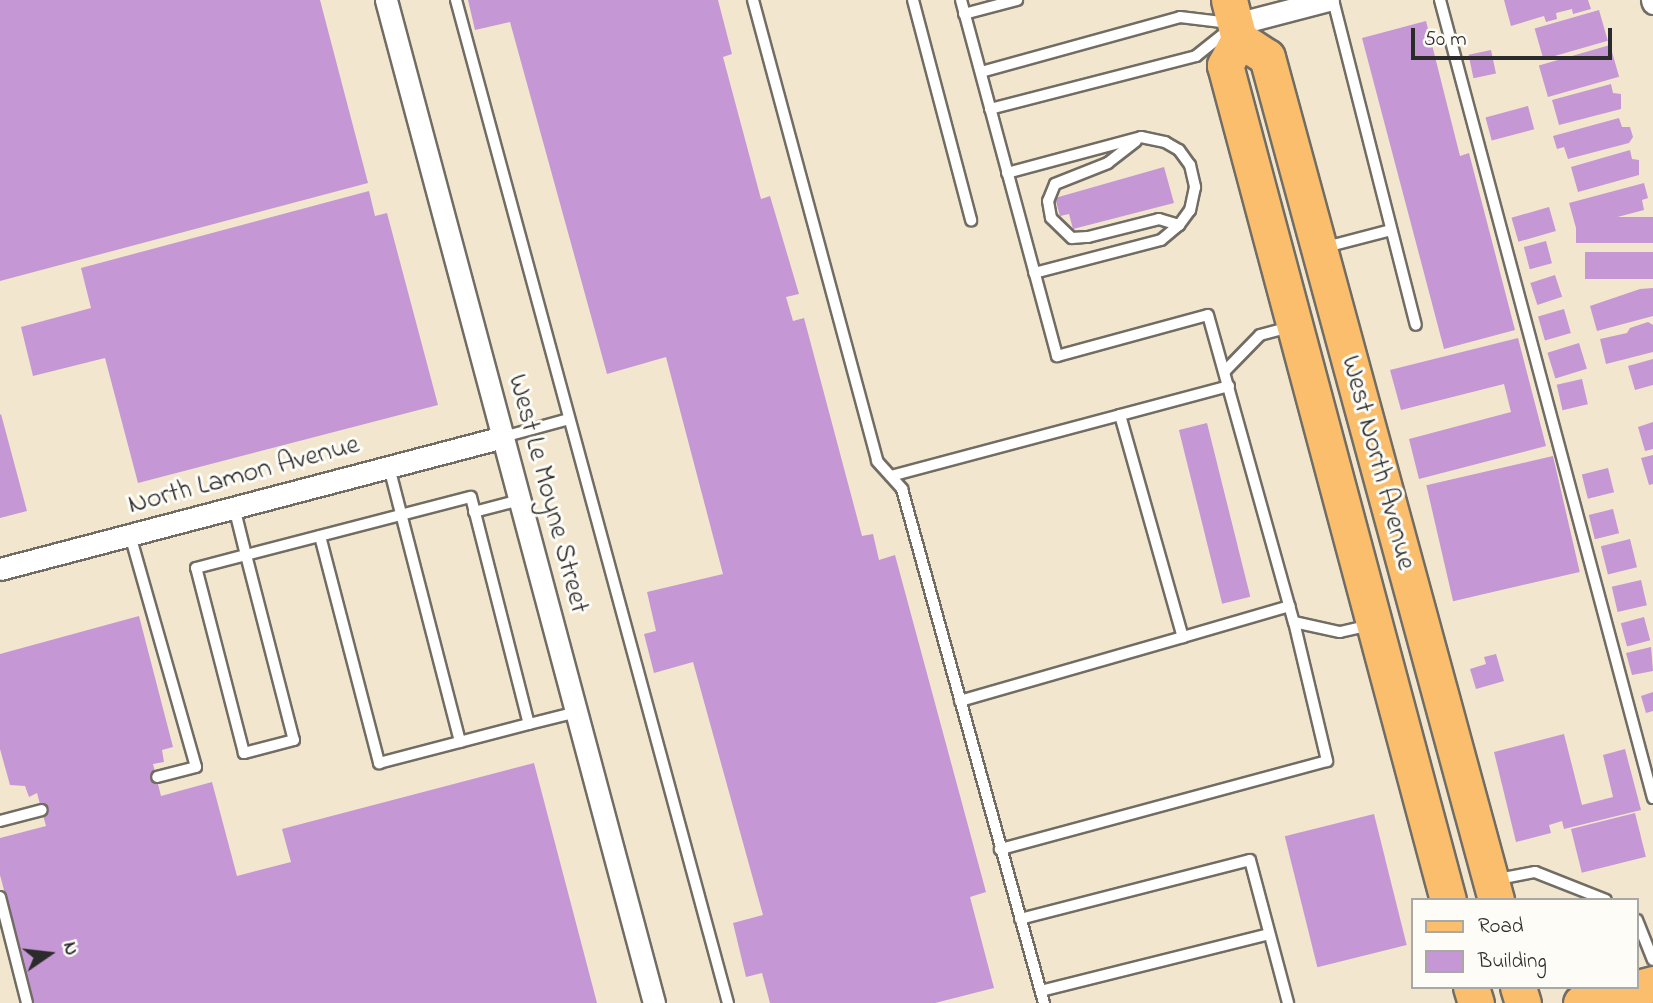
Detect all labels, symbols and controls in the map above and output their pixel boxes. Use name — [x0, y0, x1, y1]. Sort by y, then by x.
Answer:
scale bar — [1415, 14, 1616, 58]
text: 50 m — [1424, 25, 1467, 55]
street label: West North Avenue — [1332, 352, 1422, 574]
street label: West Le Moyne Street — [499, 371, 595, 617]
street label: North Lamon Avenue — [125, 429, 363, 523]
legend — [1412, 898, 1639, 989]
text: Road — [1478, 912, 1524, 942]
north arrow — [14, 919, 84, 989]
text: N — [55, 939, 85, 958]
text: Building — [1478, 947, 1547, 977]

